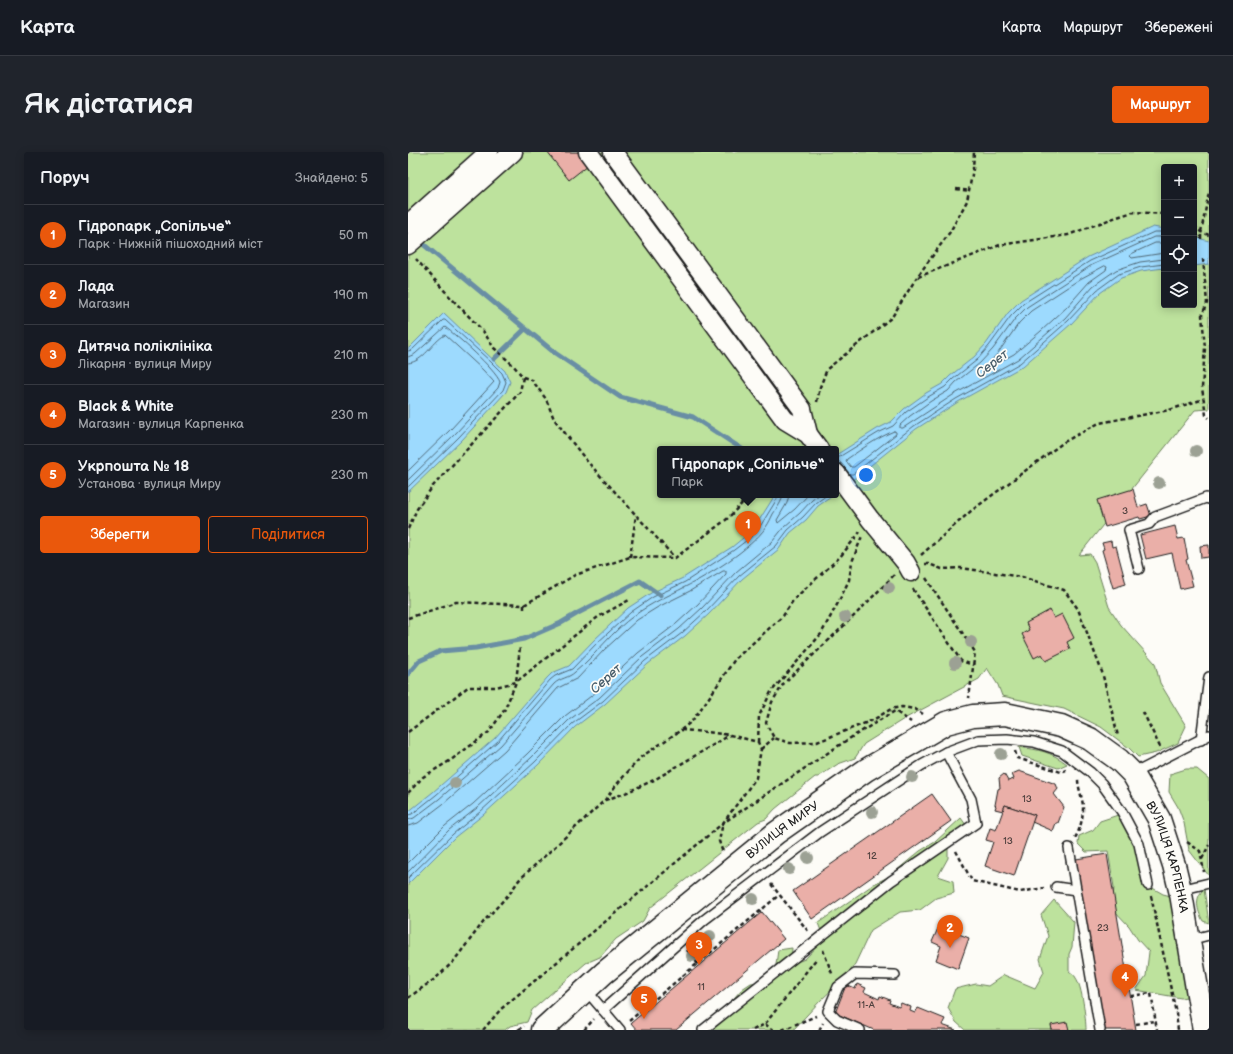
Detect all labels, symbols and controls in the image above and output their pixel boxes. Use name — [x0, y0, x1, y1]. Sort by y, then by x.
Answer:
text: Карта — [20, 16, 74, 39]
text: Карта — [1002, 19, 1041, 36]
text: Маршрут — [1063, 19, 1123, 36]
text: Збережені — [1145, 19, 1213, 36]
button: Маршрут — [1112, 86, 1209, 123]
text: Як дістатися — [24, 88, 193, 121]
map controls — [1161, 164, 1197, 308]
button: + — [1161, 164, 1197, 200]
text: Поруч — [40, 168, 90, 188]
text: Знайдено: 5 — [295, 170, 368, 186]
button: − — [1161, 200, 1197, 236]
text: Гідропарк „Сопільче“ — [78, 217, 232, 236]
text: 1 — [50, 227, 56, 243]
text: 50 m — [339, 227, 368, 243]
text: Парк · Нижній пішоходний міст — [78, 236, 263, 252]
button: locate — [1161, 236, 1197, 272]
button: layers — [1161, 272, 1197, 308]
text: Лада — [78, 277, 114, 296]
text: 2 — [49, 287, 57, 303]
text: 190 m — [334, 287, 368, 303]
text: Магазин — [78, 296, 130, 312]
text: Дитяча поліклініка — [78, 337, 212, 356]
water label: Серет — [973, 346, 1012, 382]
text: 3 — [49, 347, 57, 363]
text: 210 m — [334, 347, 368, 363]
text: Лікарня · вулиця Миру — [78, 356, 211, 372]
text: Black & White — [78, 397, 174, 416]
text: 4 — [49, 407, 57, 423]
text: 230 m — [331, 407, 368, 423]
text: Магазин · вулиця Карпенка — [78, 416, 244, 432]
popup — [657, 446, 839, 498]
text: Гідропарк „Сопільче“ — [671, 455, 825, 474]
text: Укрпошта № 18 — [78, 457, 189, 476]
your location — [856, 465, 876, 485]
text: 5 — [49, 467, 57, 483]
text: 230 m — [331, 467, 368, 483]
text: Парк — [671, 474, 703, 490]
text: Установа · вулиця Миру — [78, 476, 221, 492]
house number: 3 — [1122, 505, 1128, 517]
pin: 1 — [735, 511, 761, 544]
button: Зберегти — [40, 516, 200, 553]
button: Поділитися — [208, 516, 368, 553]
water label: Серет — [587, 660, 626, 697]
house number: 13 — [1022, 793, 1032, 805]
street label: ВУЛИЦЯ МИРУ — [743, 798, 822, 862]
street label: ВУЛИЦЯ КАРПЕНКА — [1143, 798, 1192, 914]
house number: 13 — [1003, 835, 1013, 847]
house number: 12 — [867, 850, 877, 862]
pin: 2 — [937, 915, 963, 948]
house number: 23 — [1097, 922, 1109, 934]
pin: 3 — [686, 932, 712, 965]
pin: 4 — [1112, 964, 1138, 997]
house number: 11 — [697, 981, 705, 993]
pin: 5 — [631, 986, 657, 1019]
house number: 11-А — [857, 999, 876, 1011]

